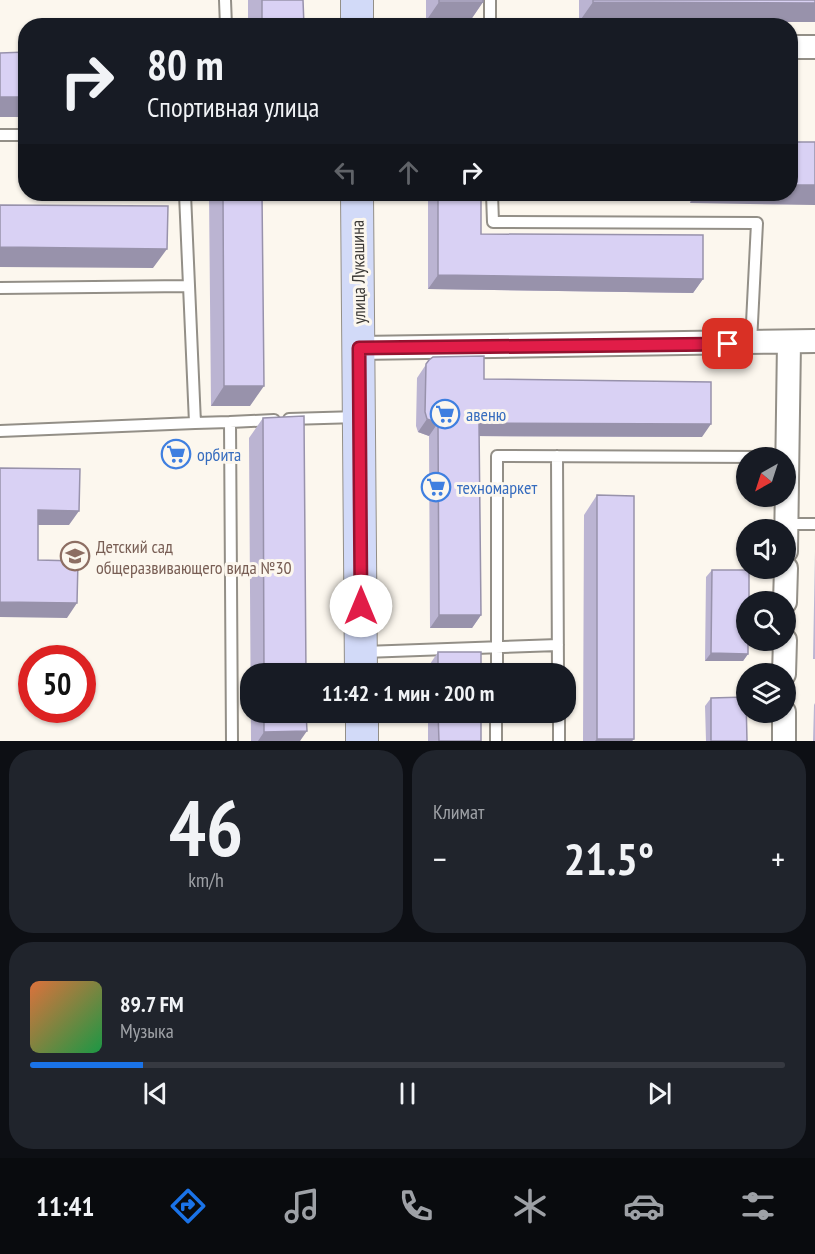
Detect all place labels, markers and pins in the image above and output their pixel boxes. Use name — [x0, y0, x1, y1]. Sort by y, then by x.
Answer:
pin — [702, 318, 753, 369]
supermarket icon: авеню — [429, 398, 461, 430]
place label: авеню — [466, 403, 506, 426]
supermarket icon: орбита — [160, 438, 192, 470]
place label: орбита — [197, 443, 241, 466]
supermarket icon: техномаркет — [420, 471, 452, 503]
place label: техномаркет — [457, 476, 537, 499]
place label: Детский сад общеразвивающего вида №30 — [96, 535, 292, 579]
school or university icon: Детский сад общеразвивающего вида №30 — [59, 540, 91, 572]

